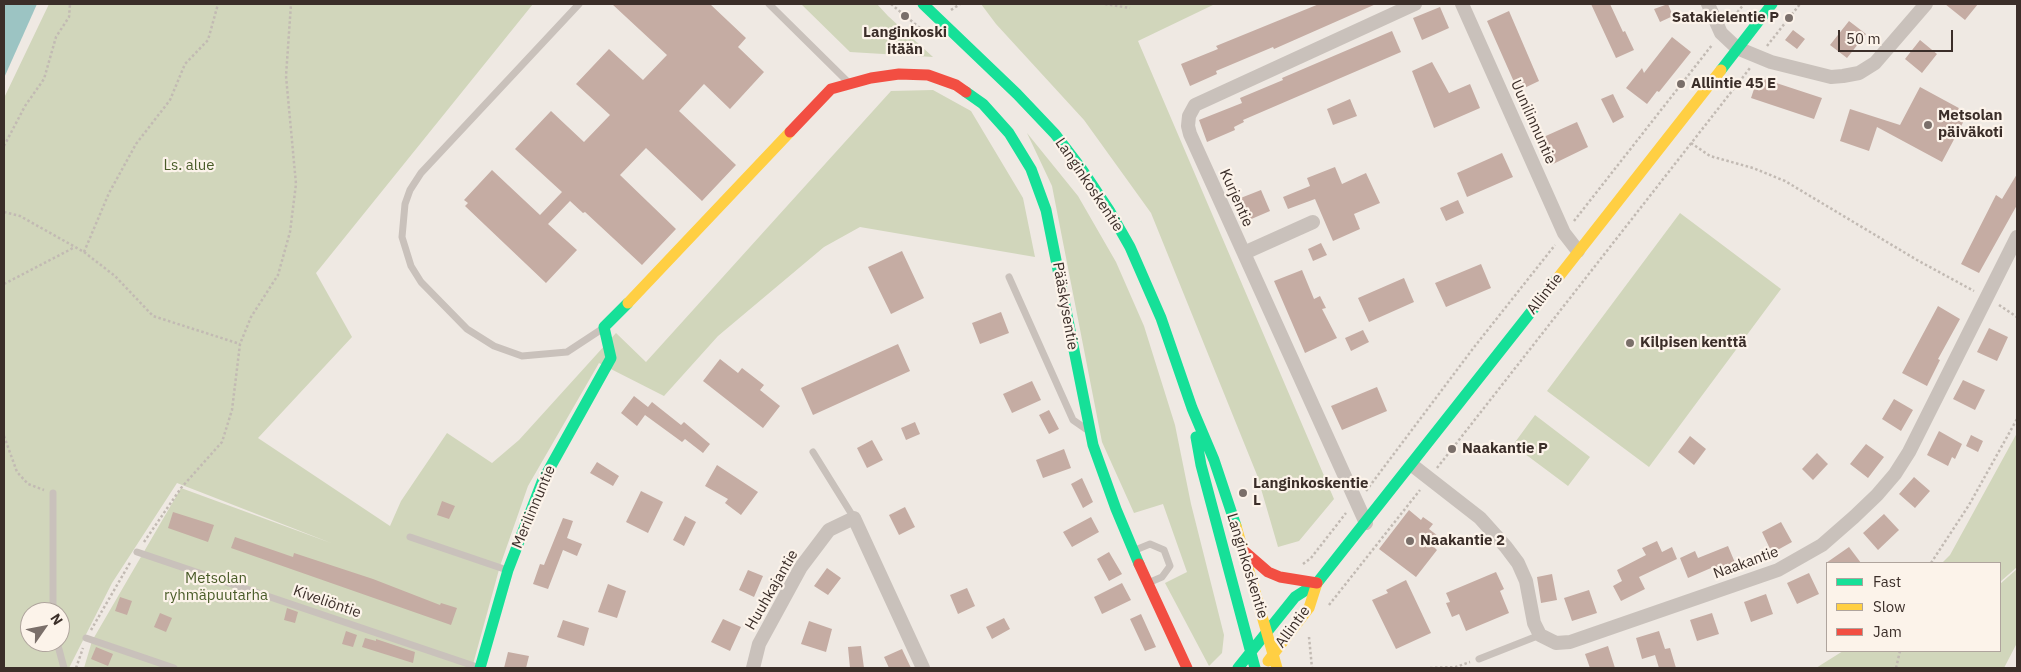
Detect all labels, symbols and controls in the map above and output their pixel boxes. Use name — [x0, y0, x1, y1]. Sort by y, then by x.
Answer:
place label: Satakielentie P — [1672, 9, 1779, 27]
marker: Langinkoski itään — [899, 10, 911, 22]
marker: Satakielentie P — [1783, 12, 1795, 24]
scale bar — [1841, 20, 1956, 52]
place label: Langinkoski itään — [863, 24, 947, 59]
text: 50 m — [1846, 29, 1881, 48]
place label: Allintie 45 E — [1691, 75, 1776, 93]
street label: Uunilinnuntie — [1506, 77, 1560, 167]
marker: Allintie 45 E — [1675, 78, 1687, 90]
place label: Metsolan päiväkoti — [1938, 107, 2003, 142]
marker: Metsolan päiväkoti — [1922, 119, 1934, 131]
street label: Langinkoskentie — [1051, 135, 1127, 235]
park label: Ls. alue — [163, 157, 215, 175]
street label: Kurjentie — [1215, 166, 1257, 230]
street label: Pääskysentie — [1048, 261, 1082, 351]
street label: Allintie — [1523, 270, 1567, 318]
place label: Kilpisen kenttä — [1640, 334, 1747, 352]
marker: Kilpisen kenttä — [1624, 337, 1636, 349]
place label: Naakantie P — [1462, 440, 1548, 458]
marker: Naakantie P — [1446, 443, 1458, 455]
street label: Merilinnuntie — [508, 463, 560, 551]
place label: Langinkoskentie L — [1253, 475, 1368, 510]
marker: Langinkoskentie L — [1237, 487, 1249, 499]
street label: Langinkoskentie — [1222, 511, 1272, 621]
place label: Naakantie 2 — [1420, 532, 1505, 550]
marker: Naakantie 2 — [1404, 535, 1416, 547]
street label: Naakantie — [1711, 543, 1781, 583]
street label: Huuhkajantie — [742, 547, 802, 633]
legend — [1826, 562, 2001, 652]
park label: Metsolan ryhmäpuutarha — [164, 570, 268, 605]
text: Fast — [1873, 572, 1901, 591]
street label: Kiveliöntie — [291, 582, 363, 622]
text: Slow — [1873, 597, 1906, 616]
north arrow — [20, 602, 70, 652]
street label: Allintie — [1272, 603, 1314, 651]
text: N — [46, 610, 67, 629]
text: Jam — [1873, 622, 1902, 641]

